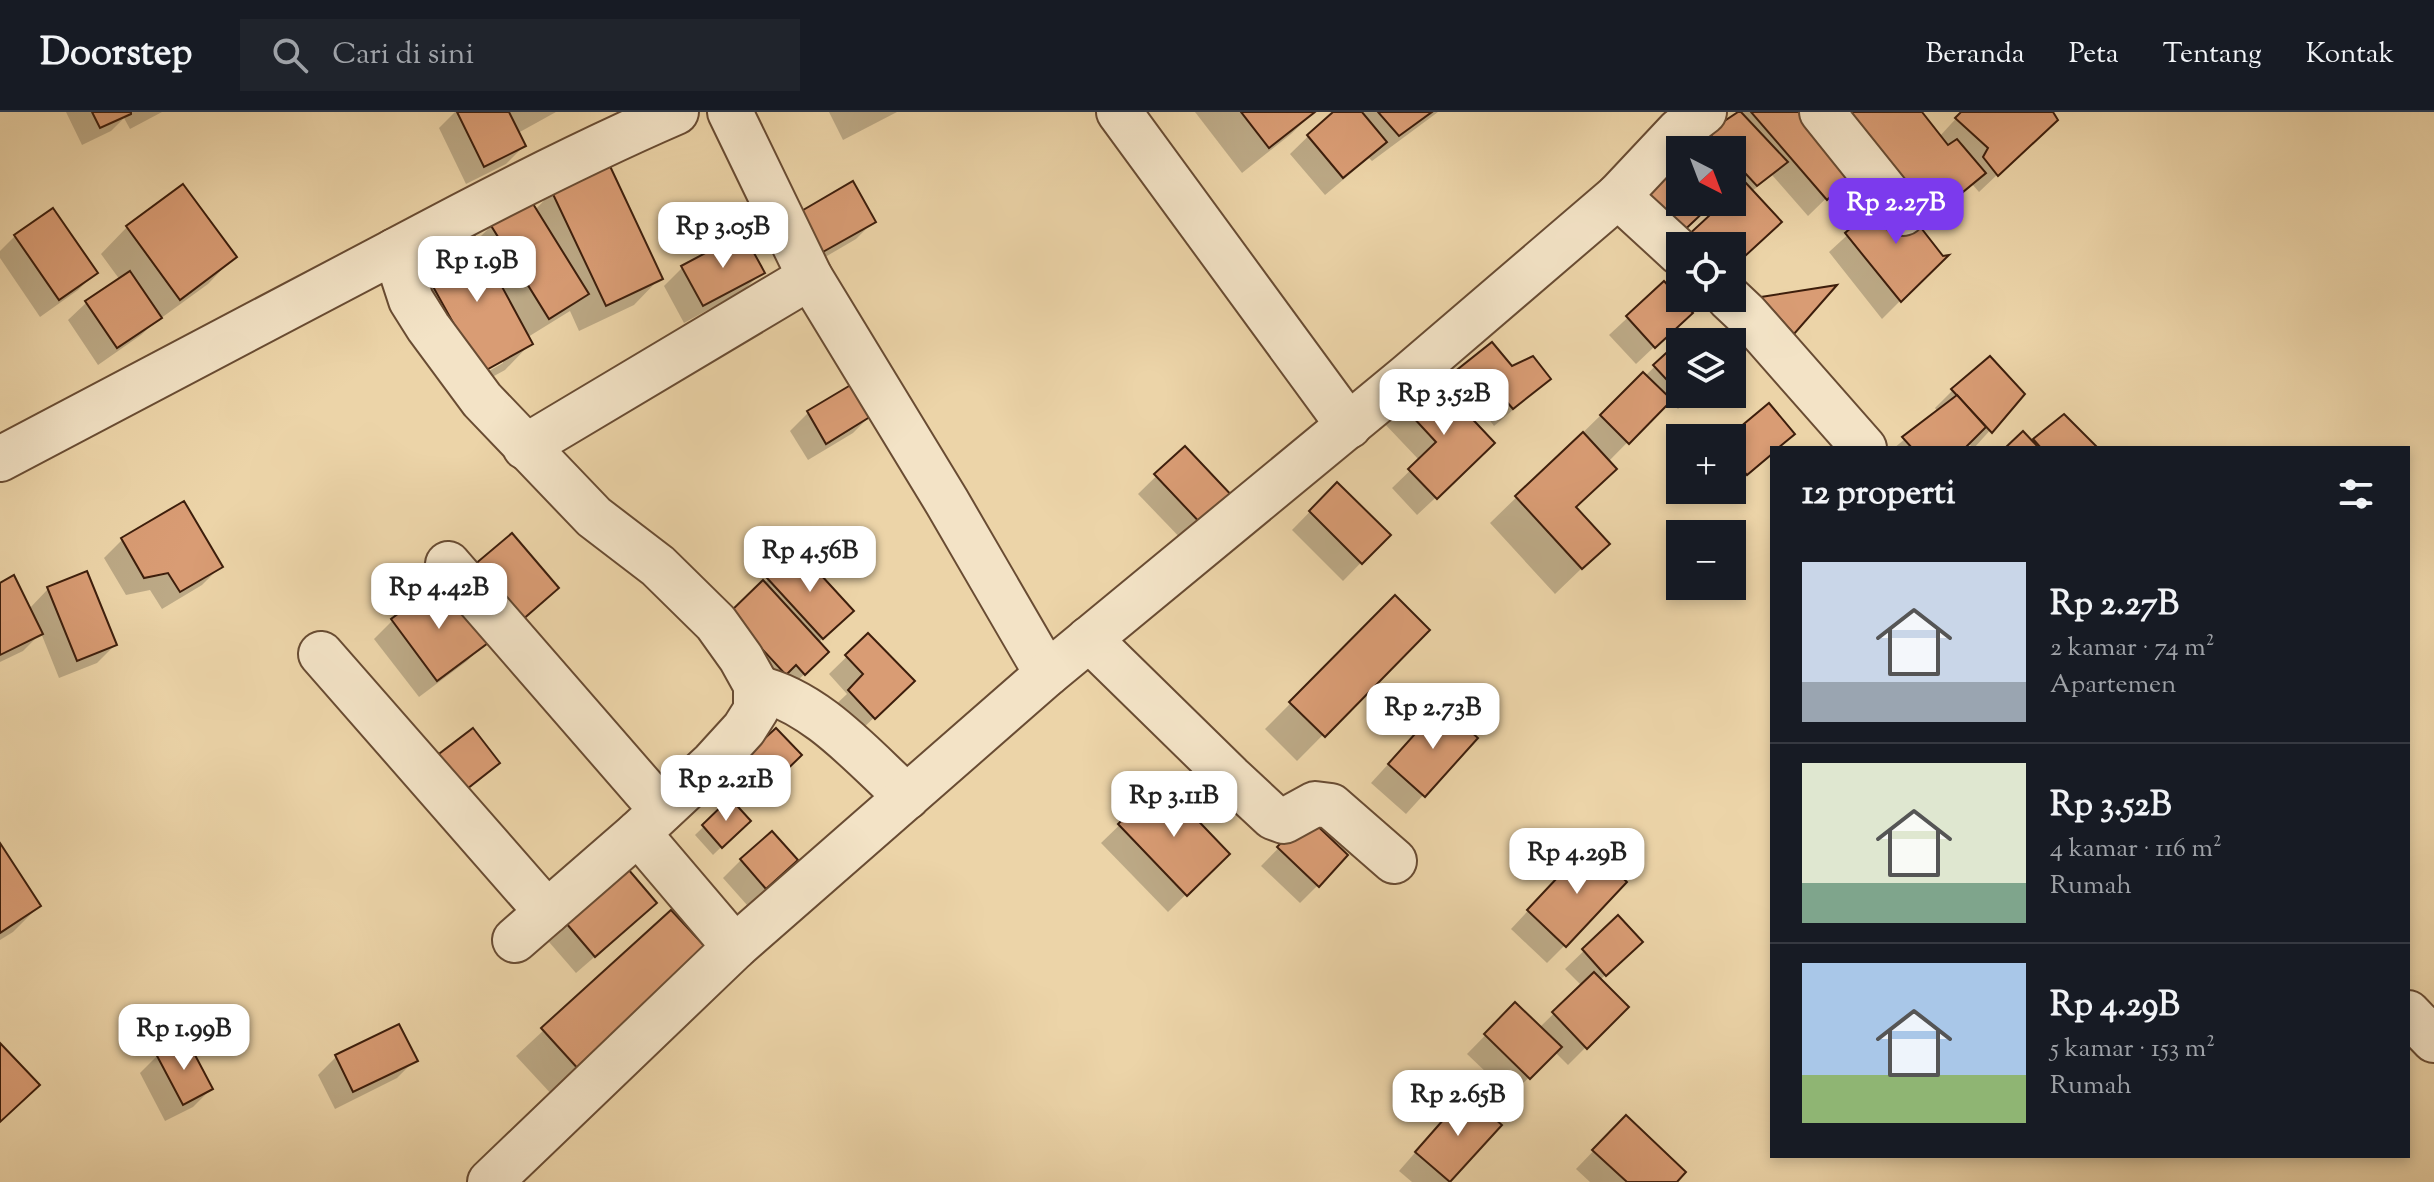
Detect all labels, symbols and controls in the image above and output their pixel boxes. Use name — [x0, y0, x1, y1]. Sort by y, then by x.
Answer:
search box — [240, 19, 800, 91]
text: Doorstep — [40, 28, 192, 82]
icon: search — [268, 33, 312, 77]
text: Cari di sini — [332, 34, 474, 77]
text: Beranda — [1926, 35, 2025, 75]
text: Peta — [2069, 35, 2119, 75]
text: Tentang — [2163, 35, 2262, 75]
text: Kontak — [2306, 35, 2394, 75]
north arrow — [1666, 136, 1746, 216]
map controls — [1666, 136, 1746, 600]
pin: Rp 2.27B — [1813, 178, 1979, 246]
text: Rp 2.27B — [1847, 185, 1945, 222]
pin: Rp 3.05B — [640, 202, 806, 270]
text: Rp 3.05B — [676, 209, 770, 246]
button: locate — [1666, 232, 1746, 312]
pin: Rp 1.9B — [403, 236, 551, 304]
text: Rp 1.9B — [436, 243, 518, 280]
button: layers — [1666, 328, 1746, 408]
pin: Rp 3.52B — [1361, 369, 1527, 437]
text: Rp 3.52B — [1398, 376, 1490, 413]
button: + — [1666, 424, 1746, 504]
text: 12 properti — [1802, 470, 1955, 519]
icon: filters — [2334, 472, 2378, 516]
button: − — [1666, 520, 1746, 600]
pin: Rp 4.56B — [727, 526, 893, 594]
text: Rp 4.56B — [762, 533, 858, 570]
pin: Rp 4.42B — [356, 563, 522, 631]
text: Rp 4.42B — [389, 570, 489, 607]
text: Rp 2.27B — [2050, 581, 2179, 630]
icon: home — [1866, 594, 1962, 690]
text: 2 kamar · 74 m² — [2050, 630, 2215, 667]
text: Apartemen — [2050, 667, 2176, 704]
pin: Rp 2.73B — [1350, 683, 1516, 751]
text: Rp 2.73B — [1384, 690, 1482, 727]
pin: Rp 2.21B — [643, 755, 809, 823]
text: Rp 2.21B — [679, 762, 773, 799]
pin: Rp 3.11B — [1091, 771, 1257, 839]
text: Rp 3.11B — [1129, 778, 1219, 815]
text: Rp 3.52B — [2050, 782, 2171, 831]
icon: home — [1866, 795, 1962, 891]
pin: Rp 4.29B — [1494, 828, 1660, 896]
text: 4 kamar · 116 m² — [2050, 831, 2222, 868]
text: Rp 4.29B — [1527, 835, 1627, 872]
text: Rumah — [2050, 868, 2132, 905]
text: Rp 4.29B — [2050, 982, 2180, 1031]
icon: home — [1866, 995, 1962, 1091]
pin: Rp 1.99B — [101, 1004, 267, 1072]
text: Rp 1.99B — [137, 1011, 231, 1048]
text: 5 kamar · 153 m² — [2050, 1031, 2215, 1068]
text: Rumah — [2050, 1068, 2132, 1105]
pin: Rp 2.65B — [1375, 1070, 1541, 1138]
text: Rp 2.65B — [1411, 1077, 1505, 1114]

